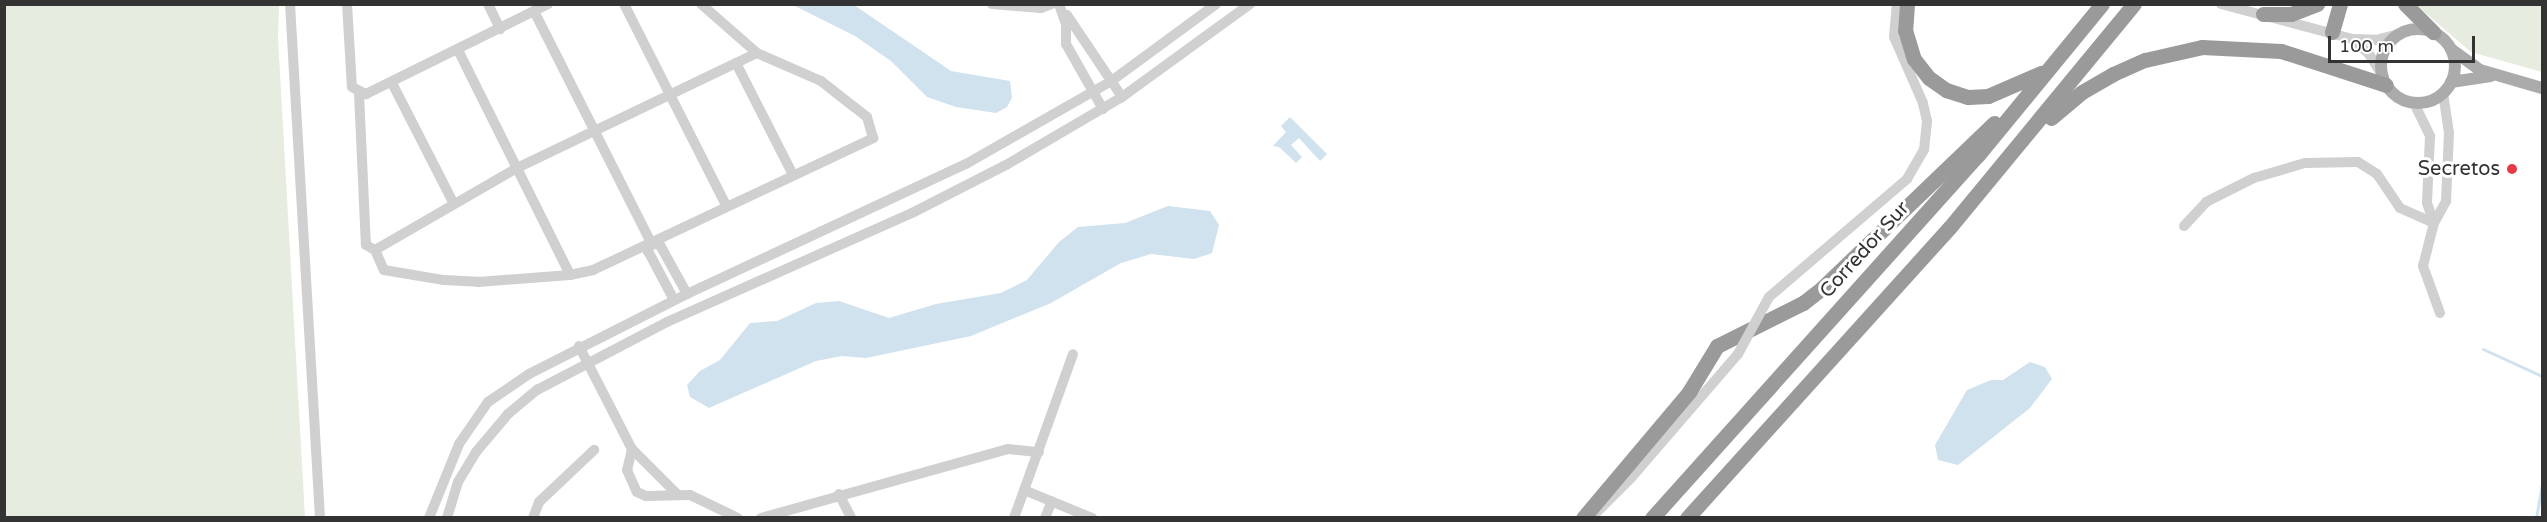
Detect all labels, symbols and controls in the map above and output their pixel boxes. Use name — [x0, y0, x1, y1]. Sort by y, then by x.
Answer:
scale bar — [2331, 24, 2478, 62]
text: 100 m — [2339, 35, 2394, 57]
place label: Secretos — [2418, 157, 2500, 181]
marker: Secretos — [2505, 162, 2519, 176]
street label: Corredor Sur — [1815, 197, 1915, 303]

